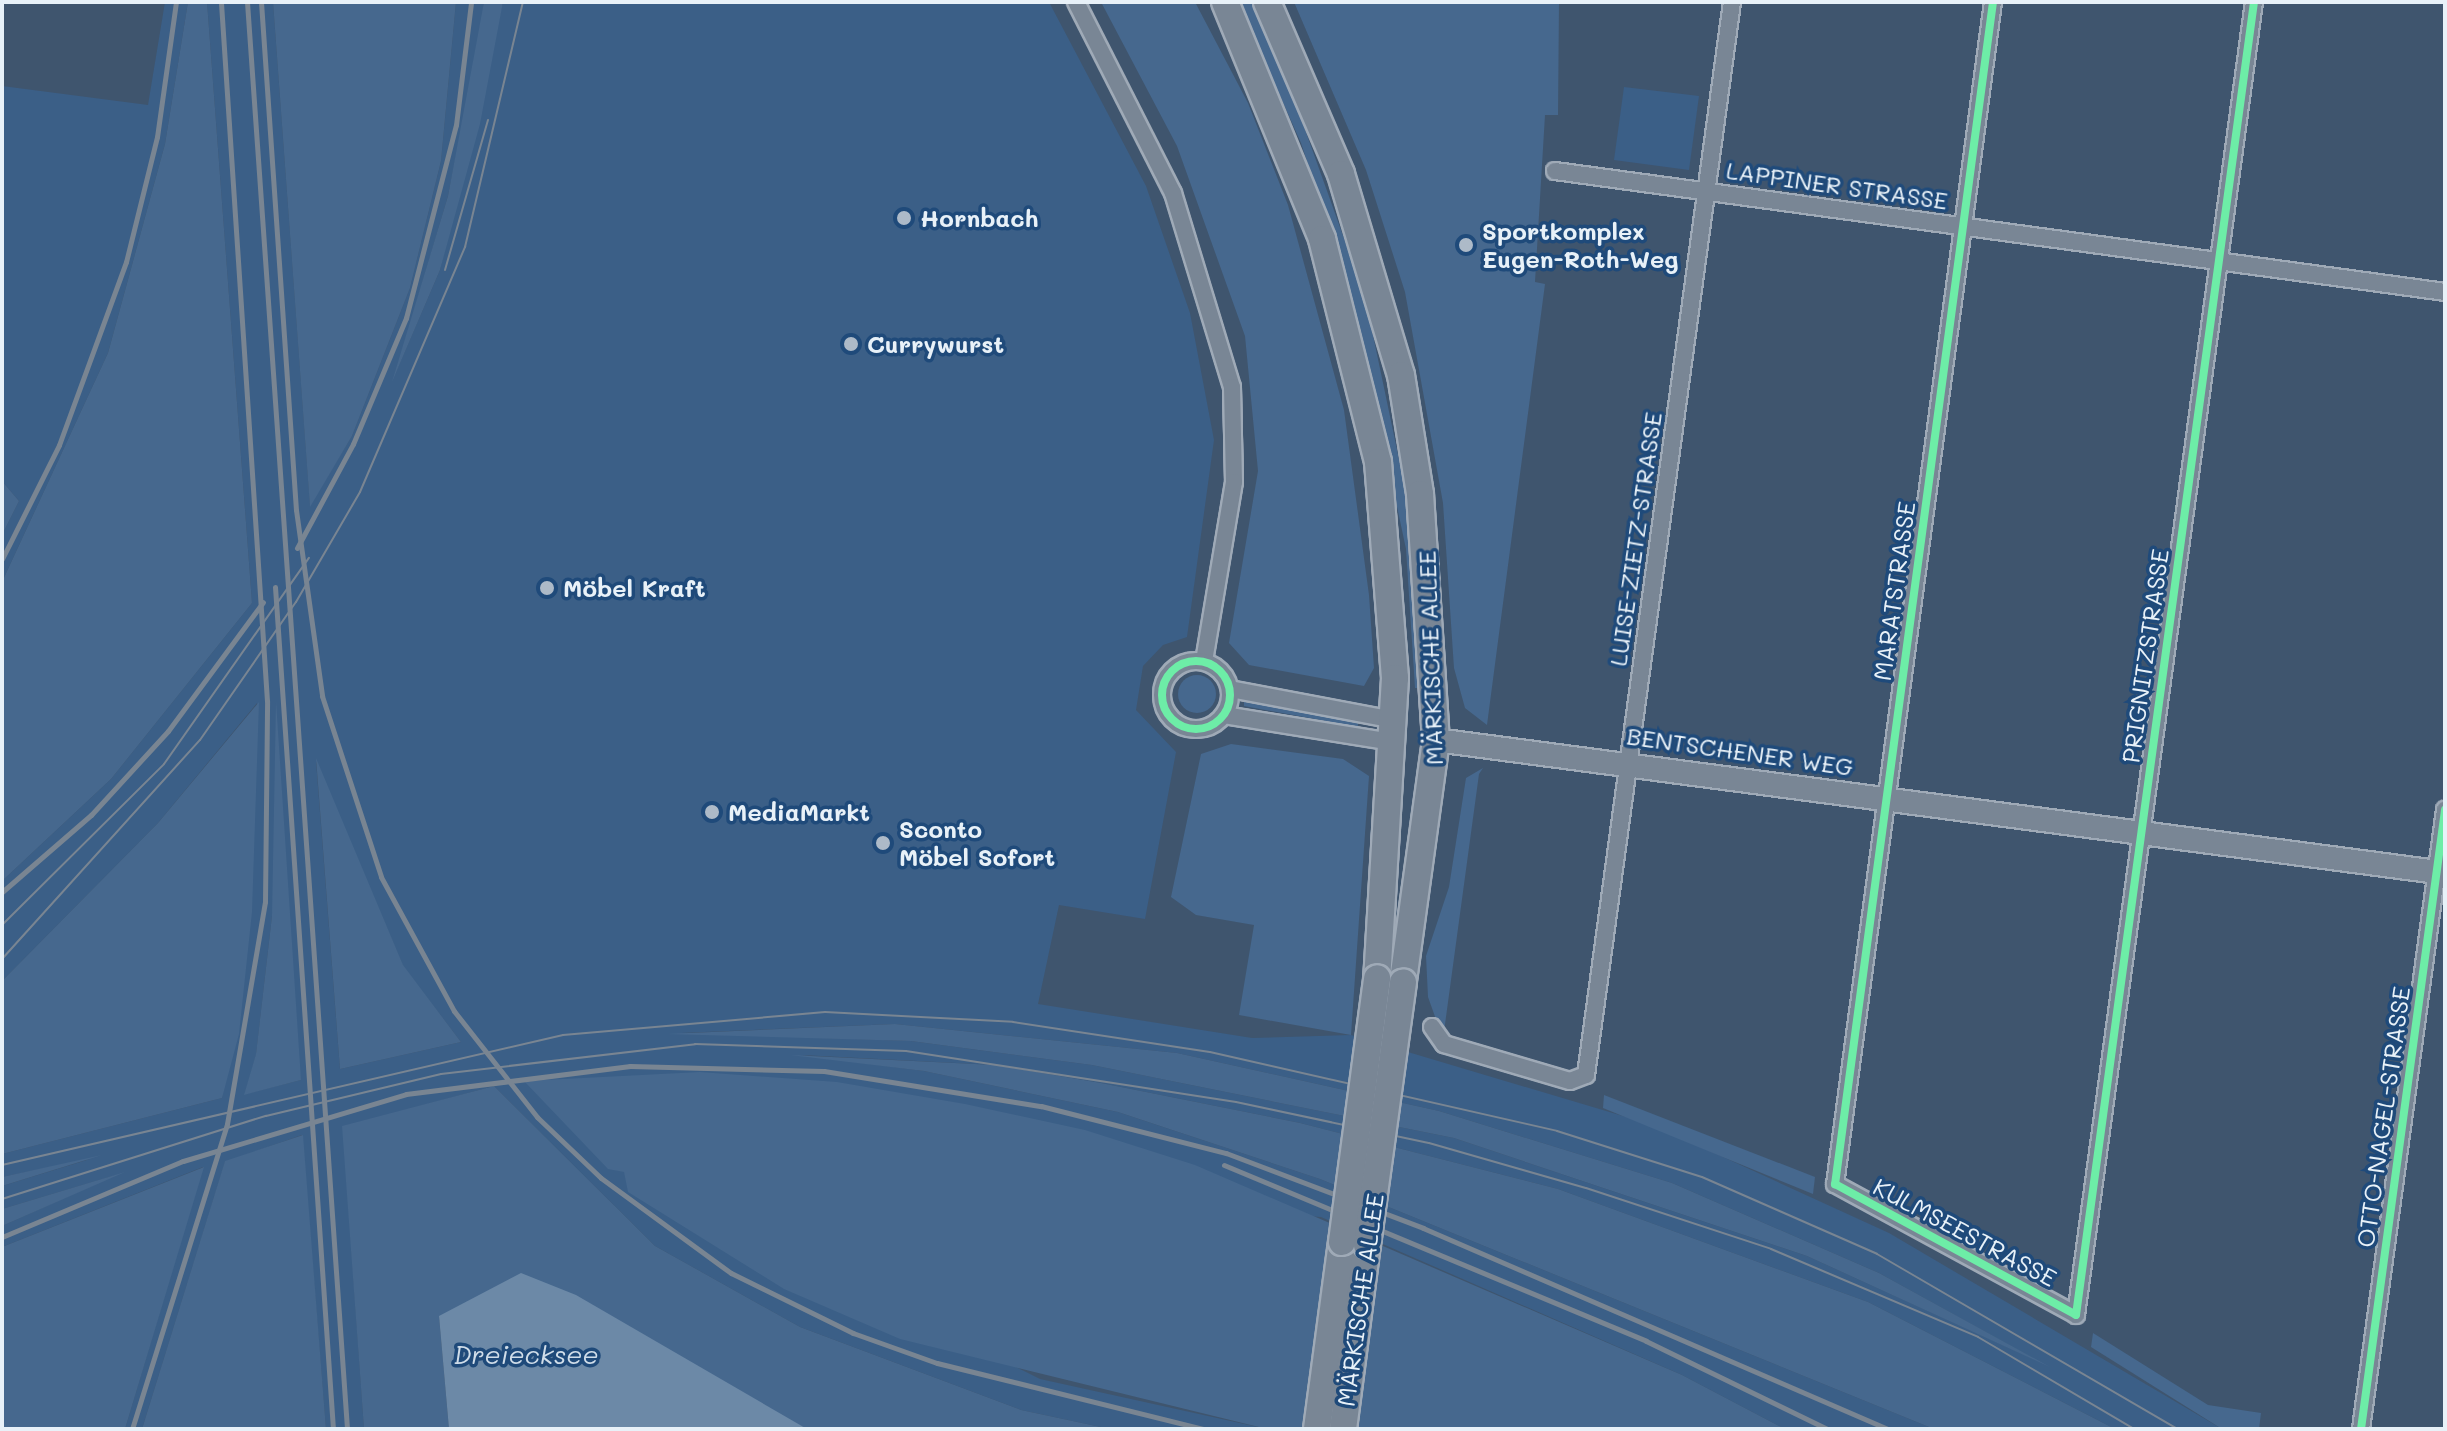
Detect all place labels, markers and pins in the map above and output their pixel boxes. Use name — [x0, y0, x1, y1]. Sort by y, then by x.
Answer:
place label: Hornbach — [920, 204, 1038, 232]
marker: Hornbach — [895, 209, 913, 227]
place label: Sportkomplex Eugen-Roth-Weg — [1482, 217, 1679, 273]
marker: Sportkomplex Eugen-Roth-Weg — [1457, 236, 1475, 254]
place label: Currywurst — [867, 330, 1004, 358]
marker: Currywurst — [842, 335, 860, 353]
place label: Möbel Kraft — [563, 574, 706, 602]
marker: Möbel Kraft — [538, 579, 556, 597]
place label: MediaMarkt — [728, 798, 870, 826]
marker: MediaMarkt — [703, 803, 721, 821]
place label: Sconto Möbel Sofort — [899, 815, 1055, 871]
marker: Sconto Möbel Sofort — [874, 834, 892, 852]

